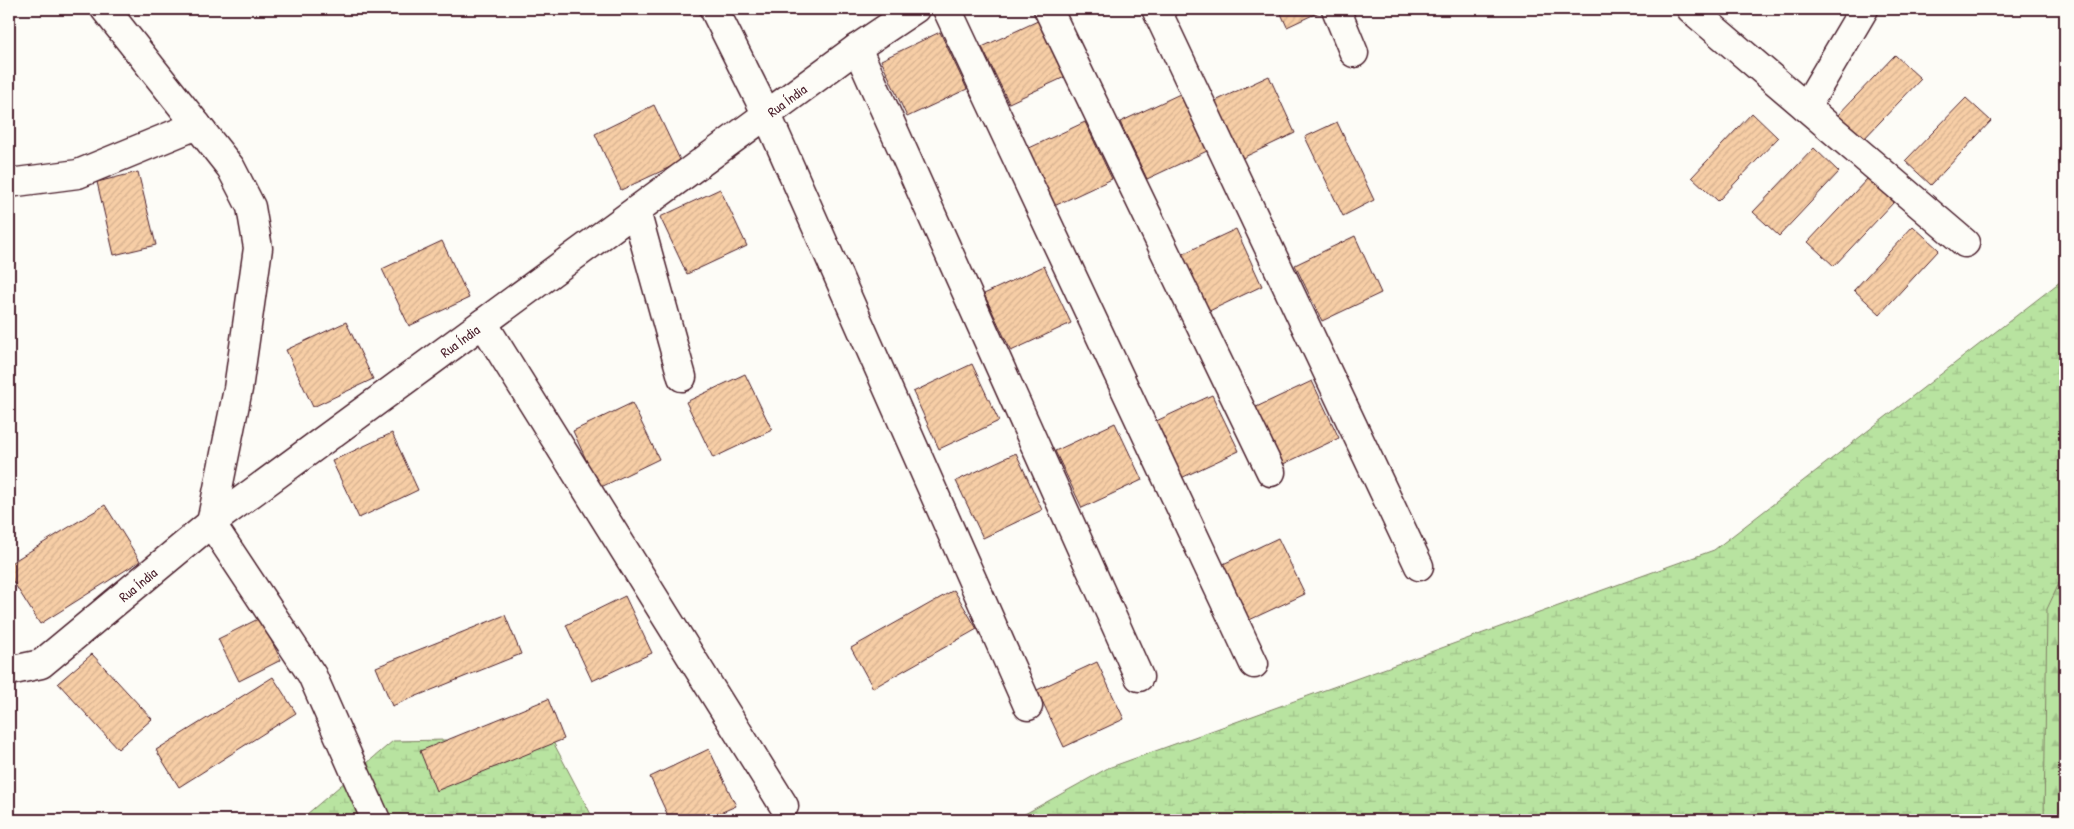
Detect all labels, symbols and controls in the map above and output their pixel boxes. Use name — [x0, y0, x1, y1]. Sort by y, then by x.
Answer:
street label: Rua Índia — [763, 79, 810, 121]
street label: Rua Índia — [436, 319, 483, 361]
street label: Rua Índia — [114, 562, 161, 606]

